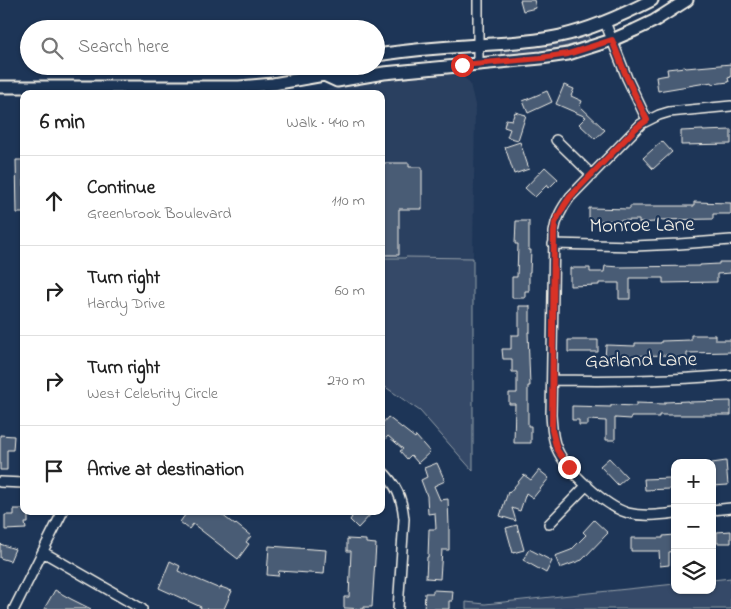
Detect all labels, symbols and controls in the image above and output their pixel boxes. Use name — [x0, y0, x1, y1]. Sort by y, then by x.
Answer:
search box — [20, 20, 385, 75]
icon: search — [38, 34, 66, 62]
text: Search here — [78, 34, 169, 61]
route start — [451, 54, 474, 77]
text: 6 min — [40, 108, 85, 138]
text: Walk · 440 m — [286, 111, 365, 135]
text: Continue — [87, 175, 155, 202]
icon: ahead — [40, 187, 68, 215]
text: 110 m — [331, 189, 365, 213]
text: Greenbrook Boulevard — [87, 202, 232, 226]
street label: Monroe Lane — [589, 210, 695, 242]
text: Turn right — [87, 265, 160, 292]
icon: right — [40, 277, 68, 305]
text: 60 m — [335, 279, 365, 303]
text: Hardy Drive — [87, 292, 165, 316]
street label: Garland Lane — [585, 345, 698, 377]
text: Turn right — [87, 355, 160, 382]
icon: right — [40, 367, 68, 395]
text: 270 m — [327, 369, 365, 393]
text: West Celebrity Circle — [87, 382, 218, 406]
route end — [558, 456, 581, 479]
icon: arrive — [40, 457, 68, 485]
text: Arrive at destination — [87, 457, 244, 484]
map controls — [671, 459, 716, 594]
button: + — [671, 459, 716, 504]
button: − — [671, 504, 716, 549]
button: layers — [671, 549, 716, 594]

